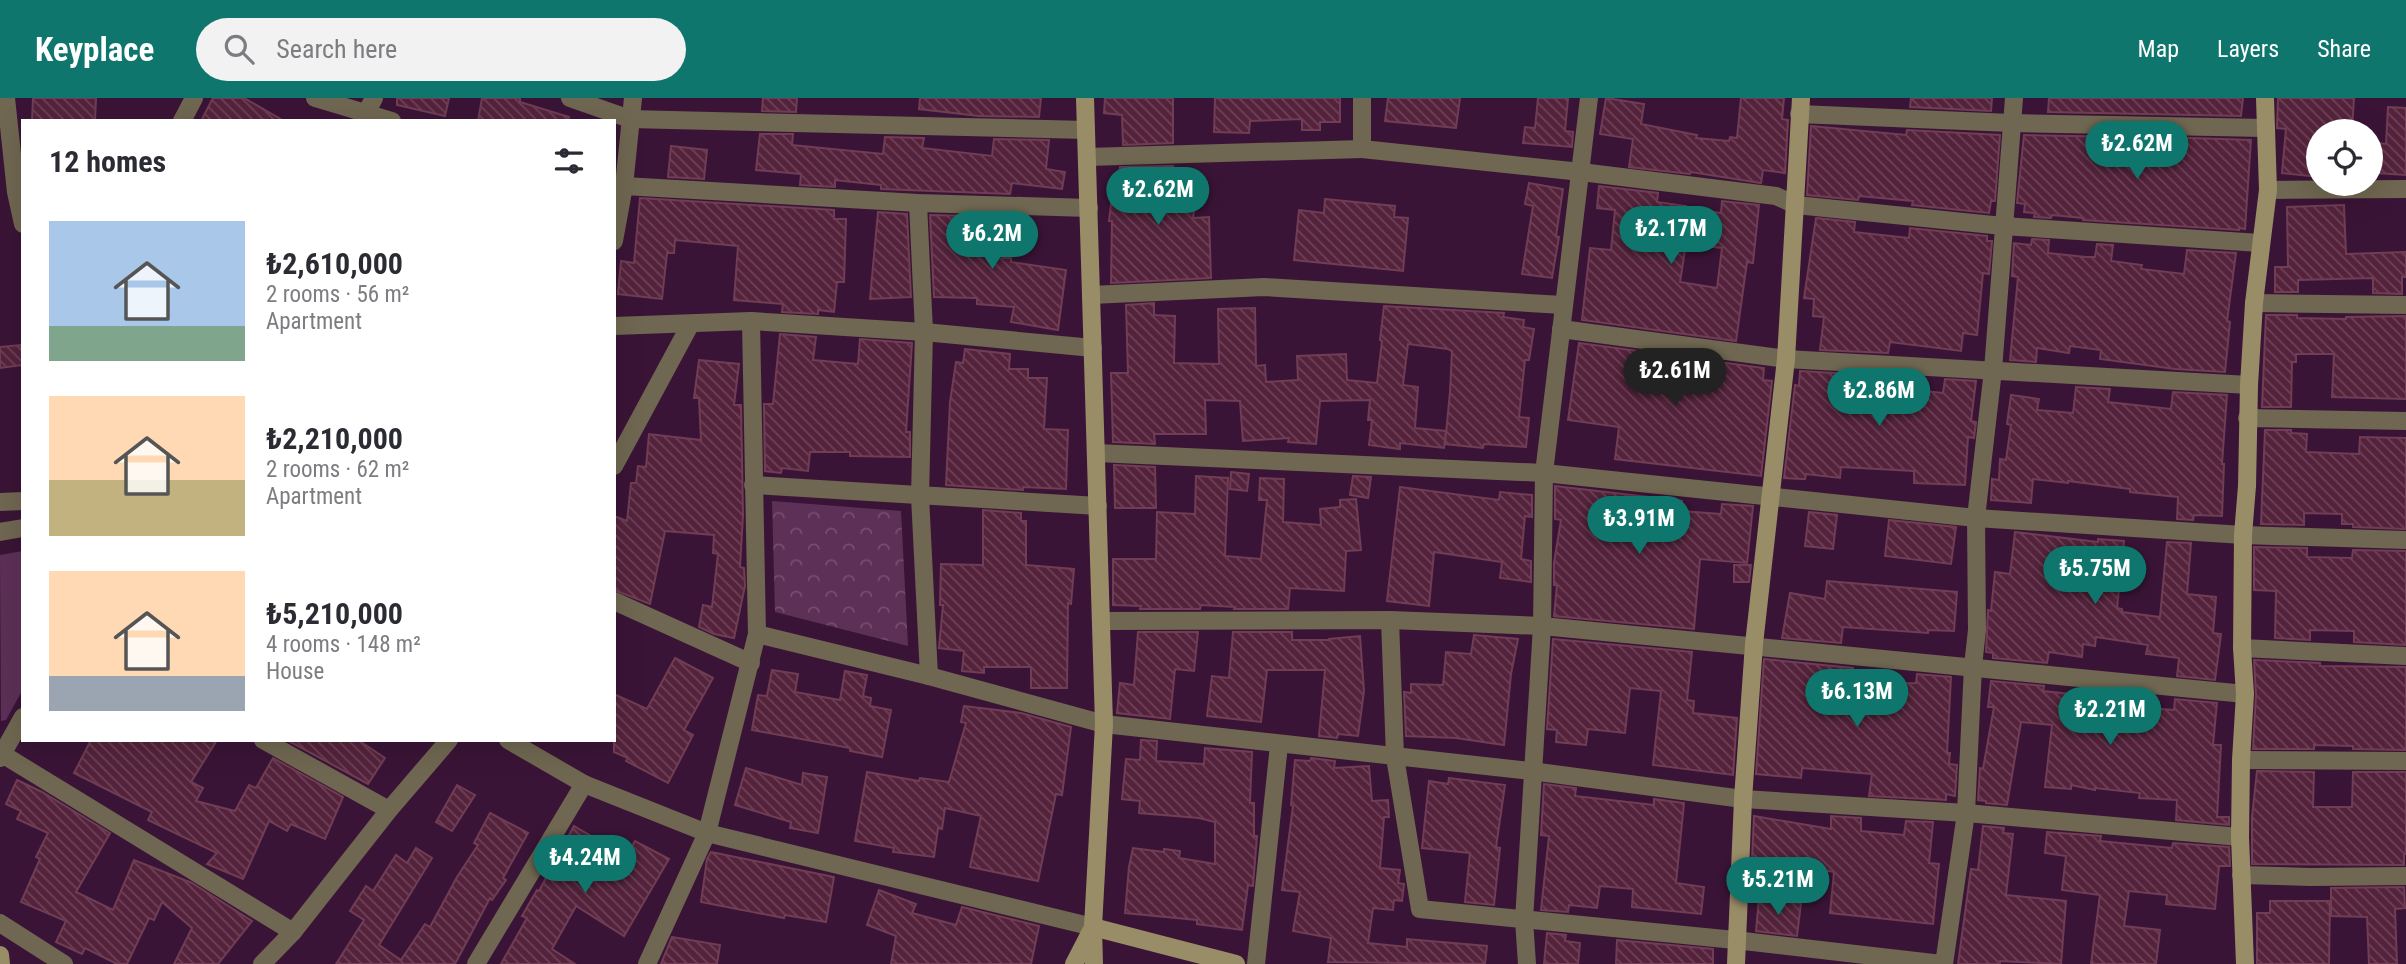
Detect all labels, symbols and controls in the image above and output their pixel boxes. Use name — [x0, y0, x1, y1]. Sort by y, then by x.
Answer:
search box — [196, 18, 686, 81]
text: Keyplace — [35, 30, 154, 69]
icon: search — [220, 30, 258, 68]
text: Search here — [276, 34, 397, 64]
text: Map — [2138, 35, 2179, 63]
text: Layers — [2217, 35, 2279, 63]
text: Share — [2317, 35, 2371, 63]
map controls — [2306, 119, 2383, 196]
button: locate — [2306, 119, 2383, 196]
pin: ₺2.62M — [2080, 122, 2194, 181]
text: ₺2.62M — [2101, 130, 2173, 157]
icon: filters — [550, 142, 588, 180]
text: 12 homes — [49, 144, 166, 179]
pin: ₺2.62M — [1101, 167, 1215, 227]
text: ₺2.62M — [1122, 176, 1194, 203]
pin: ₺2.17M — [1614, 206, 1728, 266]
pin: ₺6.2M — [943, 212, 1041, 271]
text: ₺2.17M — [1635, 215, 1707, 242]
text: ₺6.2M — [962, 220, 1022, 247]
text: ₺2,610,000 — [266, 246, 403, 281]
icon: home — [105, 249, 189, 333]
text: 2 rooms · 56 m² — [266, 281, 409, 308]
text: Apartment — [266, 308, 362, 335]
pin: ₺2.61M — [1618, 348, 1732, 408]
text: ₺2.61M — [1639, 357, 1711, 384]
pin: ₺2.86M — [1822, 368, 1936, 428]
text: ₺2.86M — [1843, 377, 1915, 404]
text: ₺2,210,000 — [266, 421, 403, 456]
icon: home — [105, 424, 189, 508]
text: 2 rooms · 62 m² — [266, 456, 409, 483]
text: Apartment — [266, 483, 362, 510]
pin: ₺3.91M — [1582, 496, 1696, 556]
text: ₺3.91M — [1603, 505, 1675, 532]
pin: ₺5.75M — [2038, 546, 2152, 606]
text: ₺5.75M — [2059, 555, 2131, 582]
text: ₺5,210,000 — [266, 596, 403, 631]
icon: home — [105, 599, 189, 683]
text: 4 rooms · 148 m² — [266, 631, 421, 658]
text: House — [266, 658, 324, 685]
pin: ₺6.13M — [1800, 670, 1914, 729]
text: ₺6.13M — [1821, 678, 1893, 705]
pin: ₺2.21M — [2053, 688, 2167, 747]
text: ₺2.21M — [2074, 696, 2146, 723]
pin: ₺4.24M — [528, 836, 642, 895]
text: ₺4.24M — [549, 844, 621, 871]
pin: ₺5.21M — [1721, 858, 1835, 917]
text: ₺5.21M — [1742, 866, 1814, 893]

